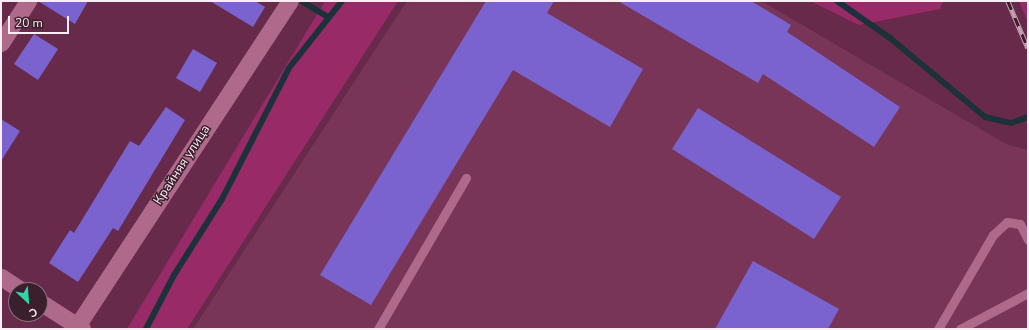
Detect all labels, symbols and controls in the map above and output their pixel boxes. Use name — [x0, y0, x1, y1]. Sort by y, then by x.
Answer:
scale bar — [10, 8, 71, 34]
text: 20 m — [15, 15, 43, 31]
street label: Крайняя улица — [150, 122, 214, 208]
north arrow — [8, 282, 48, 322]
text: С — [26, 304, 40, 321]

